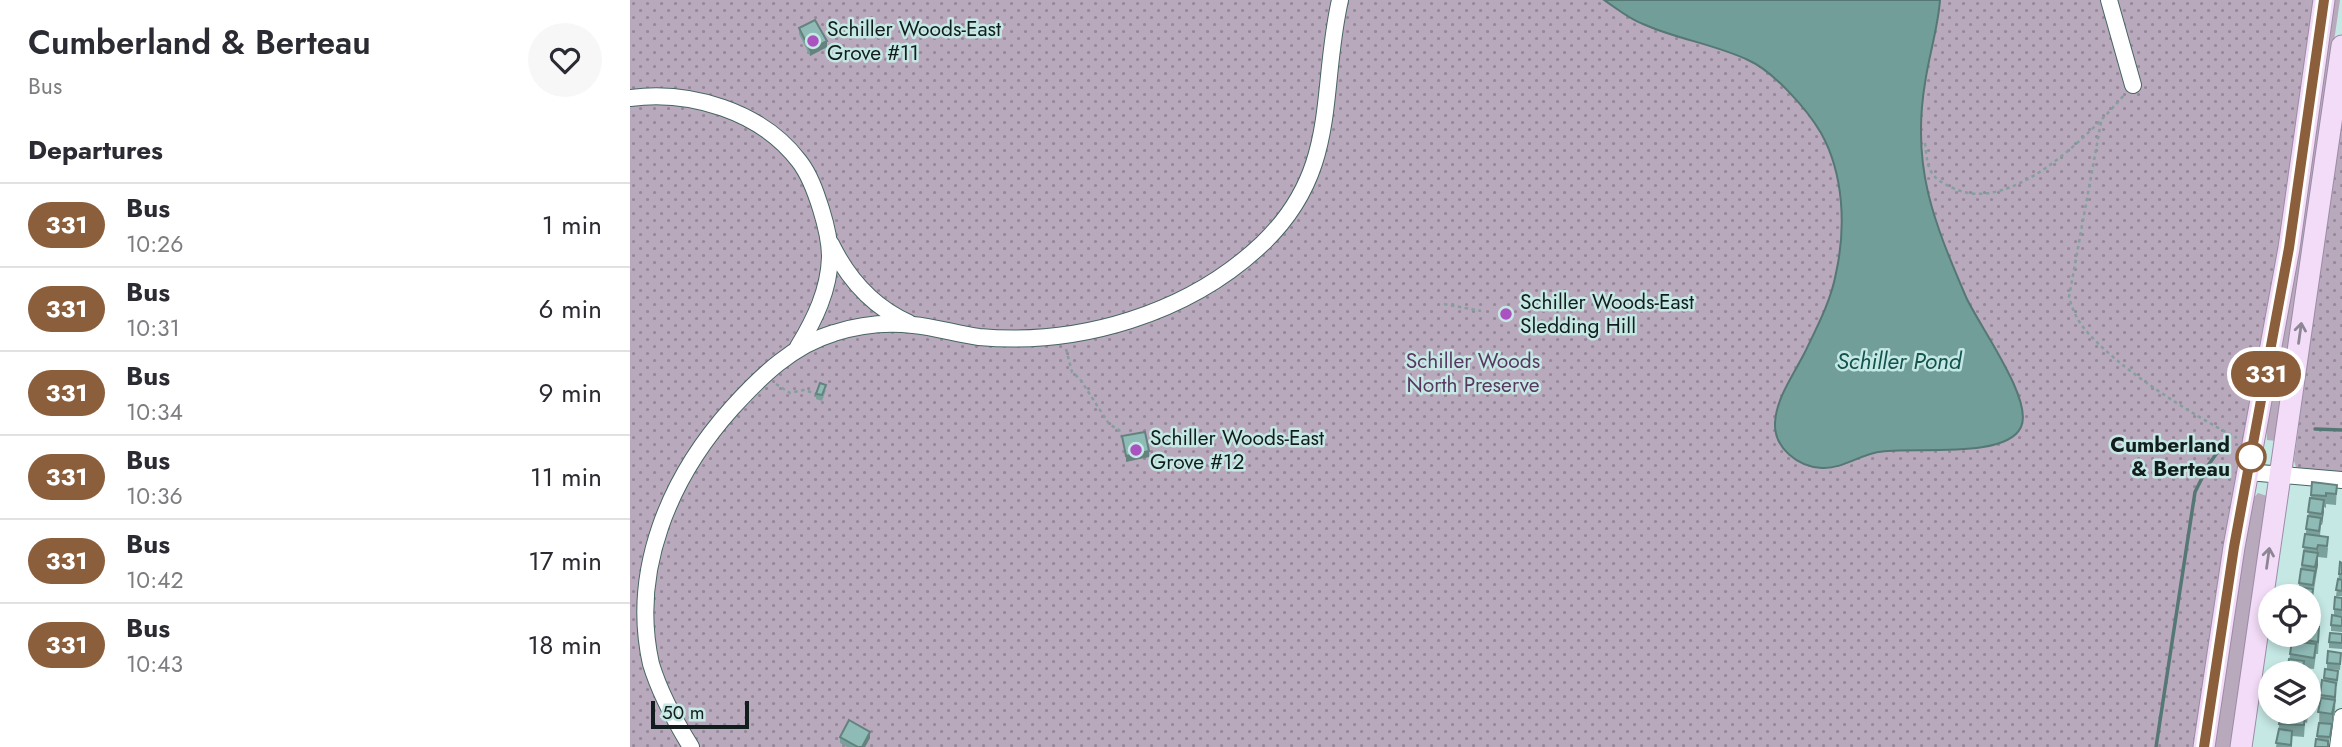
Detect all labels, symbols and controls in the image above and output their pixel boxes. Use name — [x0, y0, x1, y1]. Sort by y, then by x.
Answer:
place label: Schiller Woods-East Grove #11 — [827, 14, 1001, 68]
text: Cumberland & Berteau — [28, 19, 371, 66]
button: heart — [528, 23, 602, 97]
marker: Schiller Woods-East Grove #11 — [805, 33, 821, 49]
text: Bus — [28, 69, 62, 103]
text: Departures — [28, 131, 163, 169]
text: Bus — [126, 189, 170, 227]
text: 1 min — [542, 206, 602, 244]
text: 331 — [45, 207, 88, 242]
text: 10:26 — [126, 227, 183, 261]
text: Bus — [126, 273, 170, 311]
place label: Schiller Woods-East Sledding Hill — [1520, 287, 1694, 341]
text: 6 min — [539, 290, 602, 328]
text: 331 — [45, 291, 88, 326]
marker: Schiller Woods-East Sledding Hill — [1498, 306, 1514, 322]
text: 10:31 — [126, 311, 180, 345]
one-way arrow — [2294, 322, 2307, 345]
water label: Schiller Pond — [1837, 344, 1963, 378]
park label: Schiller Woods North Preserve — [1406, 346, 1540, 400]
line badge: 331 — [2226, 351, 2306, 397]
text: 331 — [2245, 356, 2287, 391]
text: Bus — [126, 357, 170, 395]
text: 9 min — [539, 374, 602, 412]
text: 331 — [45, 375, 88, 410]
text: 10:34 — [126, 395, 183, 429]
place label: Schiller Woods-East Grove #12 — [1150, 423, 1324, 477]
place label: Cumberland & Berteau — [2110, 430, 2230, 484]
text: Bus — [126, 441, 170, 479]
marker: Schiller Woods-East Grove #12 — [1128, 442, 1144, 458]
marker: Cumberland & Berteau — [2236, 442, 2266, 472]
text: 11 min — [530, 458, 602, 496]
text: 331 — [45, 459, 88, 494]
text: 10:36 — [126, 479, 183, 513]
text: Bus — [126, 525, 170, 563]
text: 17 min — [528, 542, 602, 580]
text: 331 — [45, 543, 88, 578]
one-way arrow — [2262, 547, 2275, 570]
text: 10:42 — [126, 563, 184, 597]
map controls — [2258, 584, 2321, 724]
button: locate — [2258, 584, 2321, 647]
text: Bus — [126, 609, 170, 647]
text: 18 min — [528, 626, 602, 664]
text: 331 — [45, 627, 88, 662]
text: 10:43 — [126, 647, 183, 681]
button: layers — [2258, 661, 2321, 724]
scale bar — [651, 698, 749, 730]
text: 50 m — [662, 699, 705, 726]

